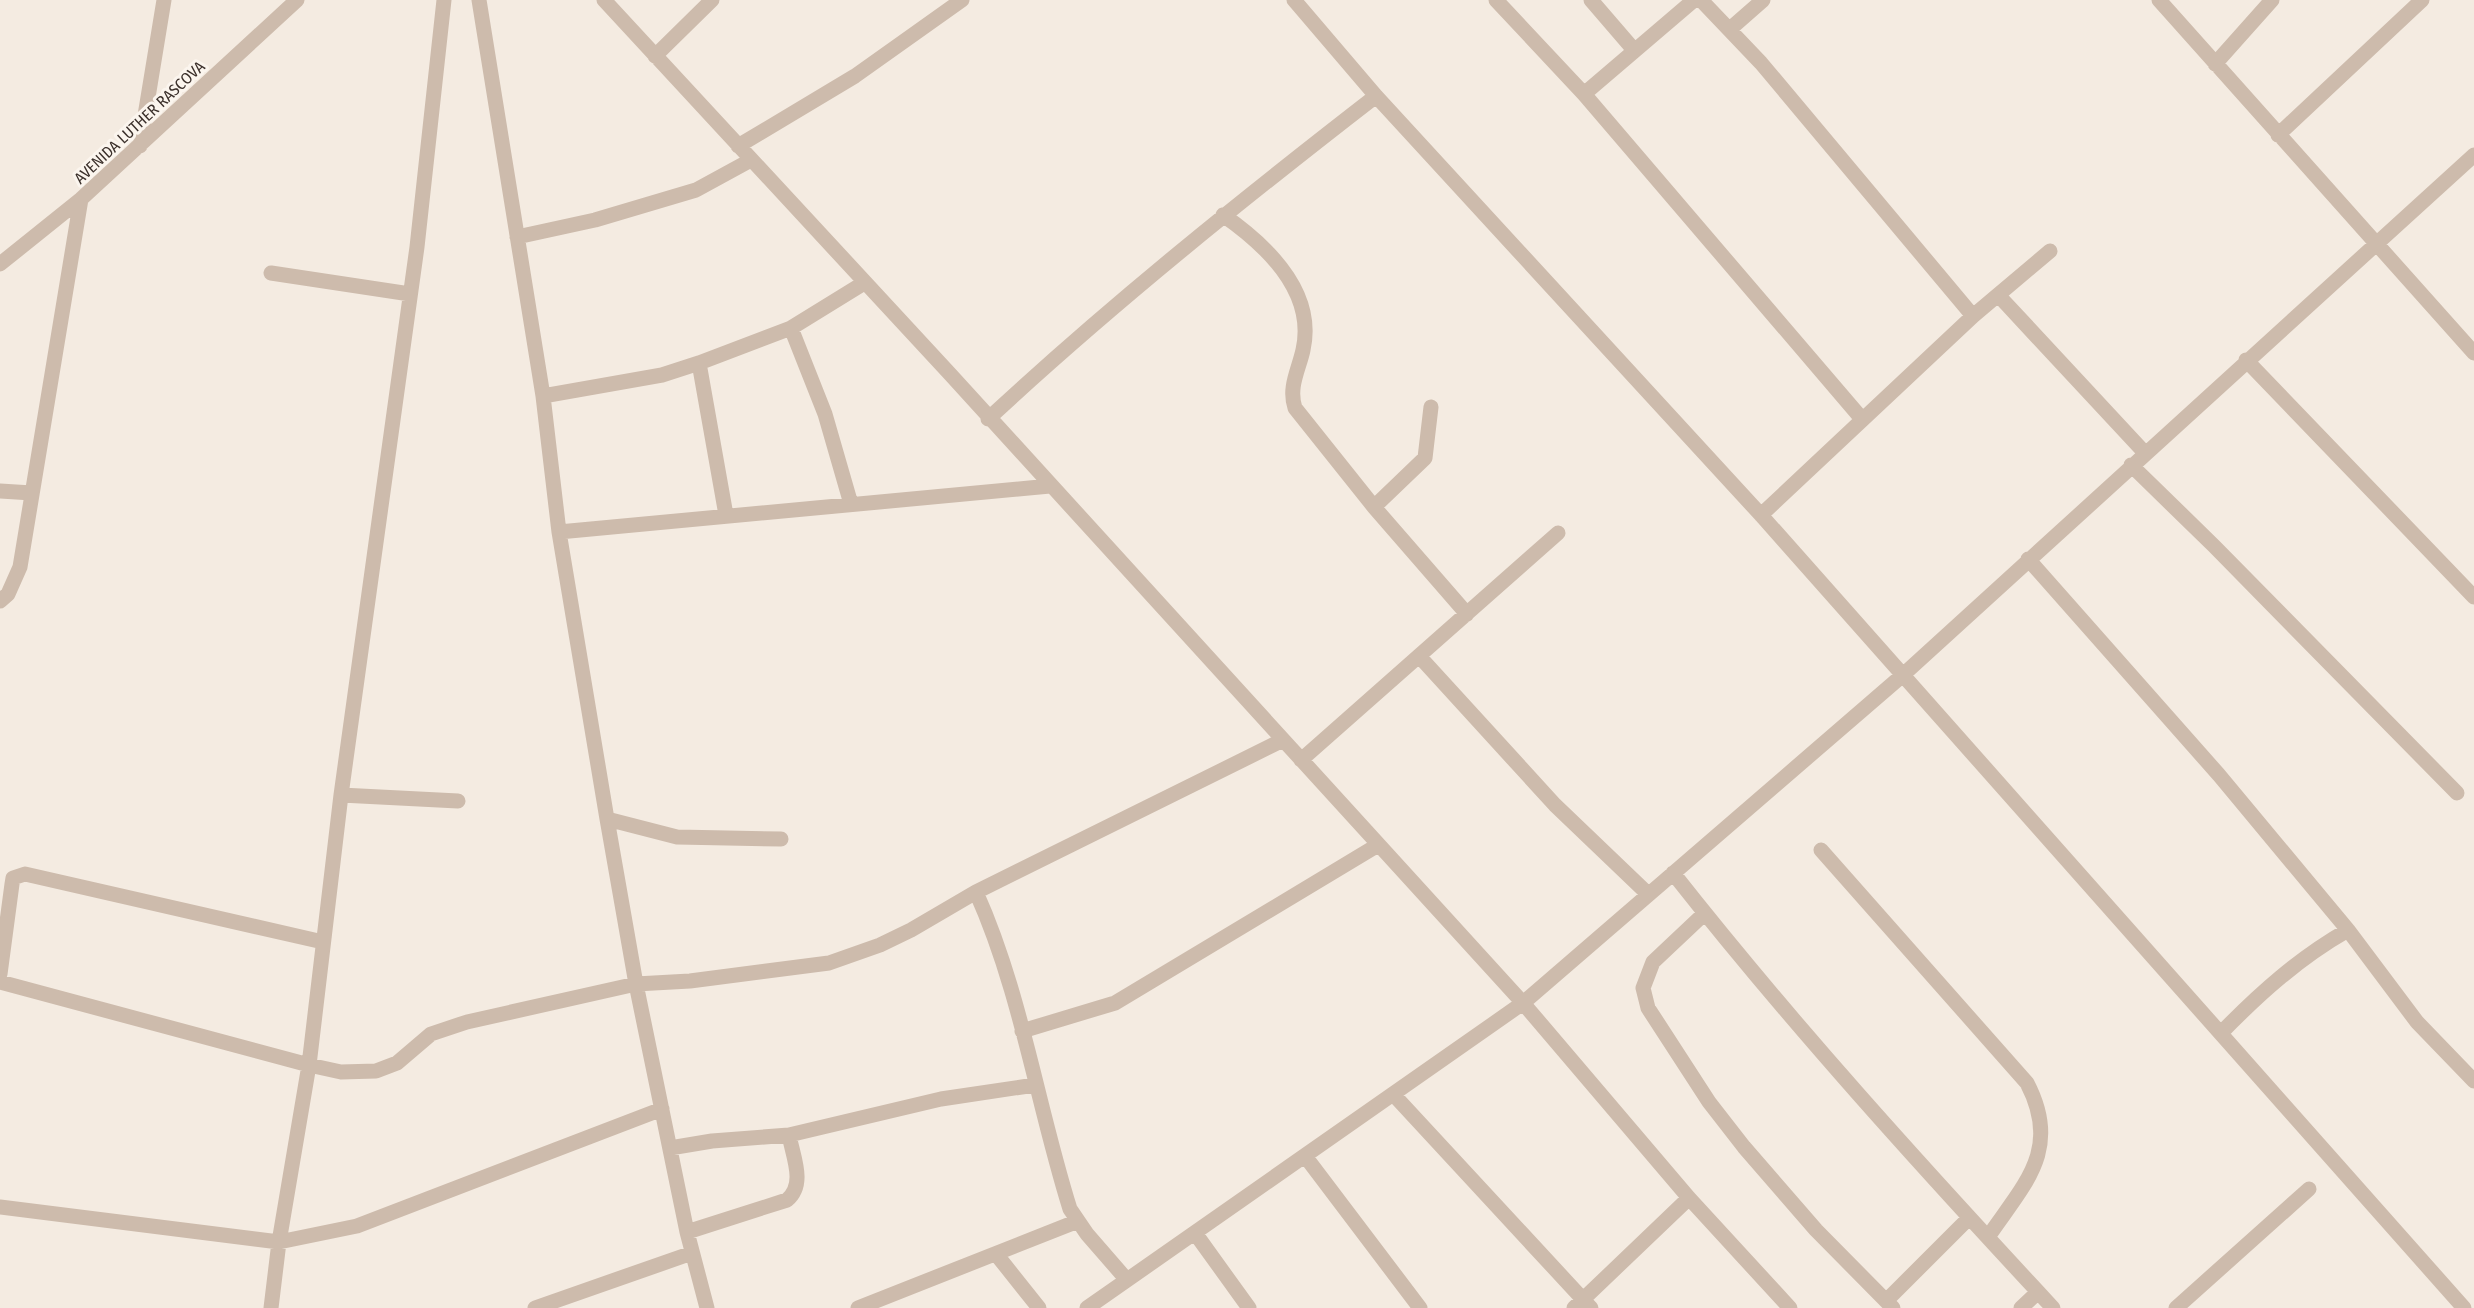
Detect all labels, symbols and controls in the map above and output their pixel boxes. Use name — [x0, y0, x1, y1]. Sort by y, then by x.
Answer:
street label: AVENIDA LUTHER RASCOVA — [70, 57, 209, 188]

